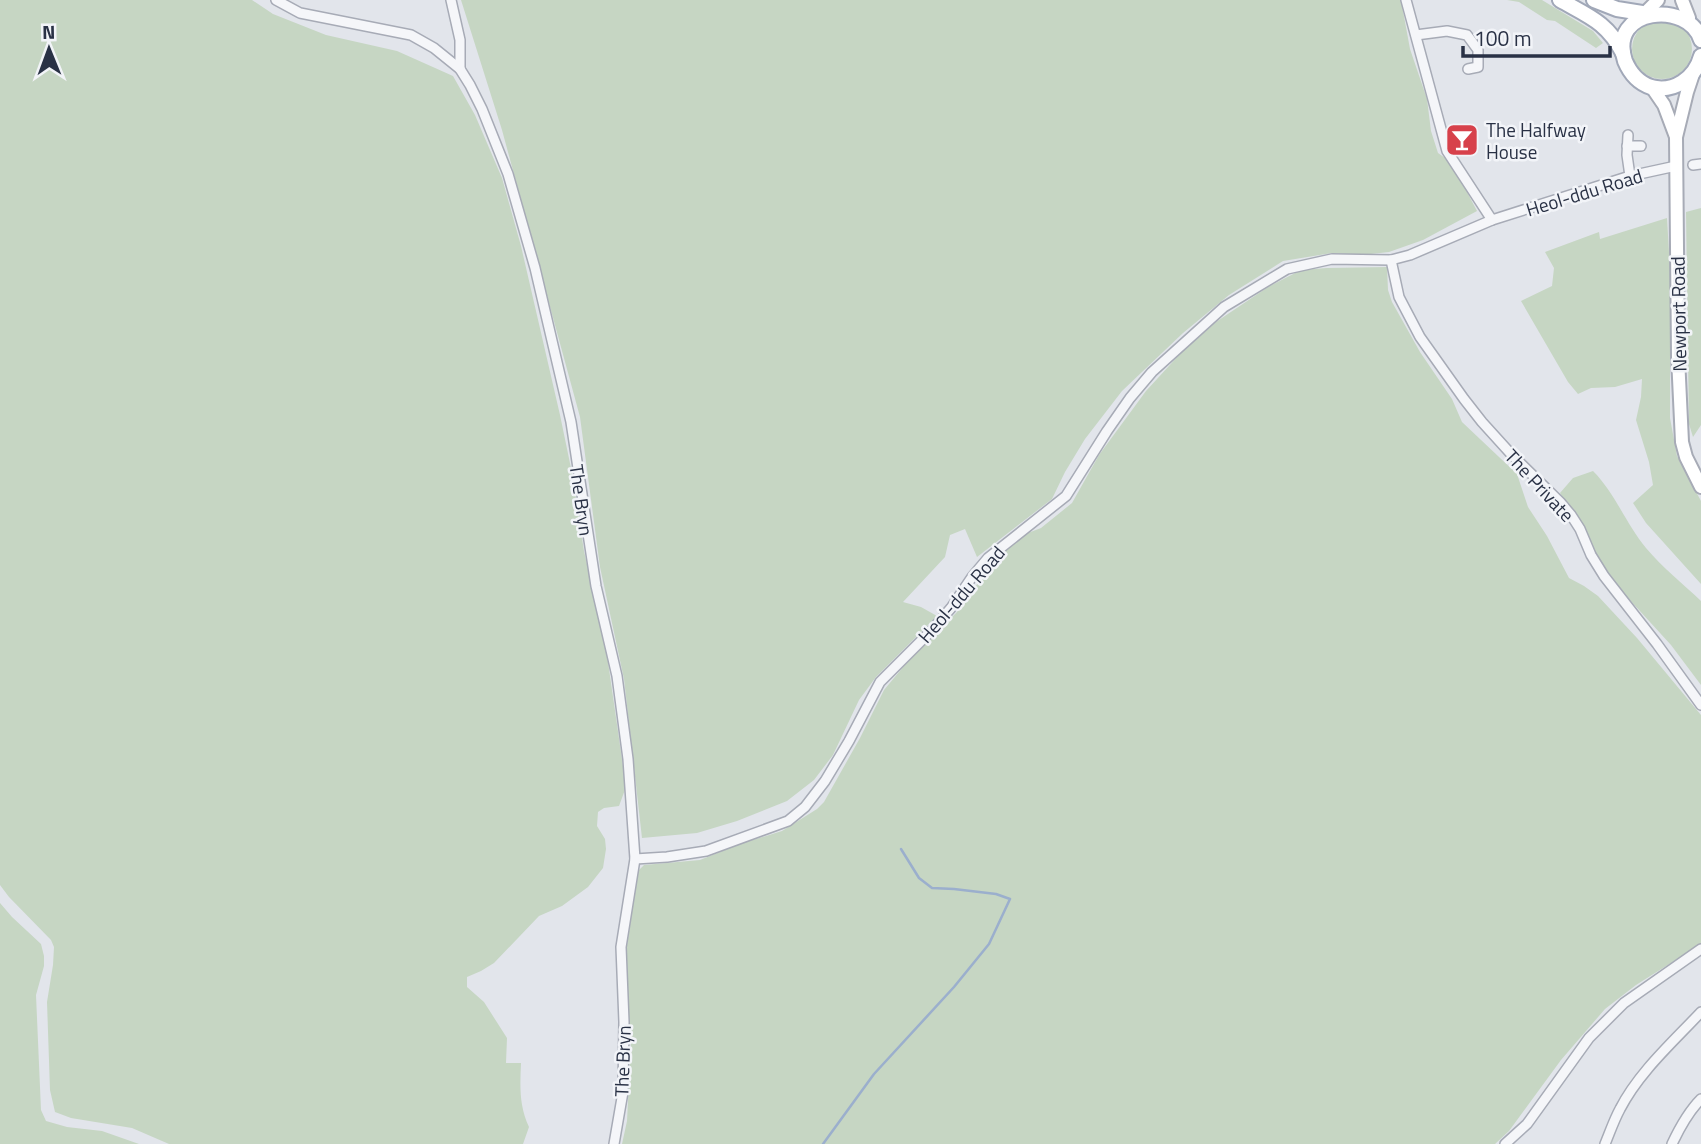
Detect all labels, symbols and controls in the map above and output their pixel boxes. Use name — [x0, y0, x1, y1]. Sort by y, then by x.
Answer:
north arrow — [14, 14, 84, 84]
scale bar — [1463, 14, 1610, 58]
text: N — [42, 17, 56, 46]
text: 100 m — [1474, 22, 1531, 54]
place label: The Halfway House — [1486, 115, 1586, 166]
bar icon: The Halfway House — [1443, 121, 1481, 159]
street label: Heol-ddu Road — [1522, 161, 1646, 223]
street label: Newport Road — [1662, 256, 1694, 372]
street label: The Private — [1498, 442, 1582, 528]
street label: The Bryn — [563, 463, 601, 537]
street label: Heol-ddu Road — [911, 539, 1011, 649]
street label: The Bryn — [606, 1025, 638, 1097]

